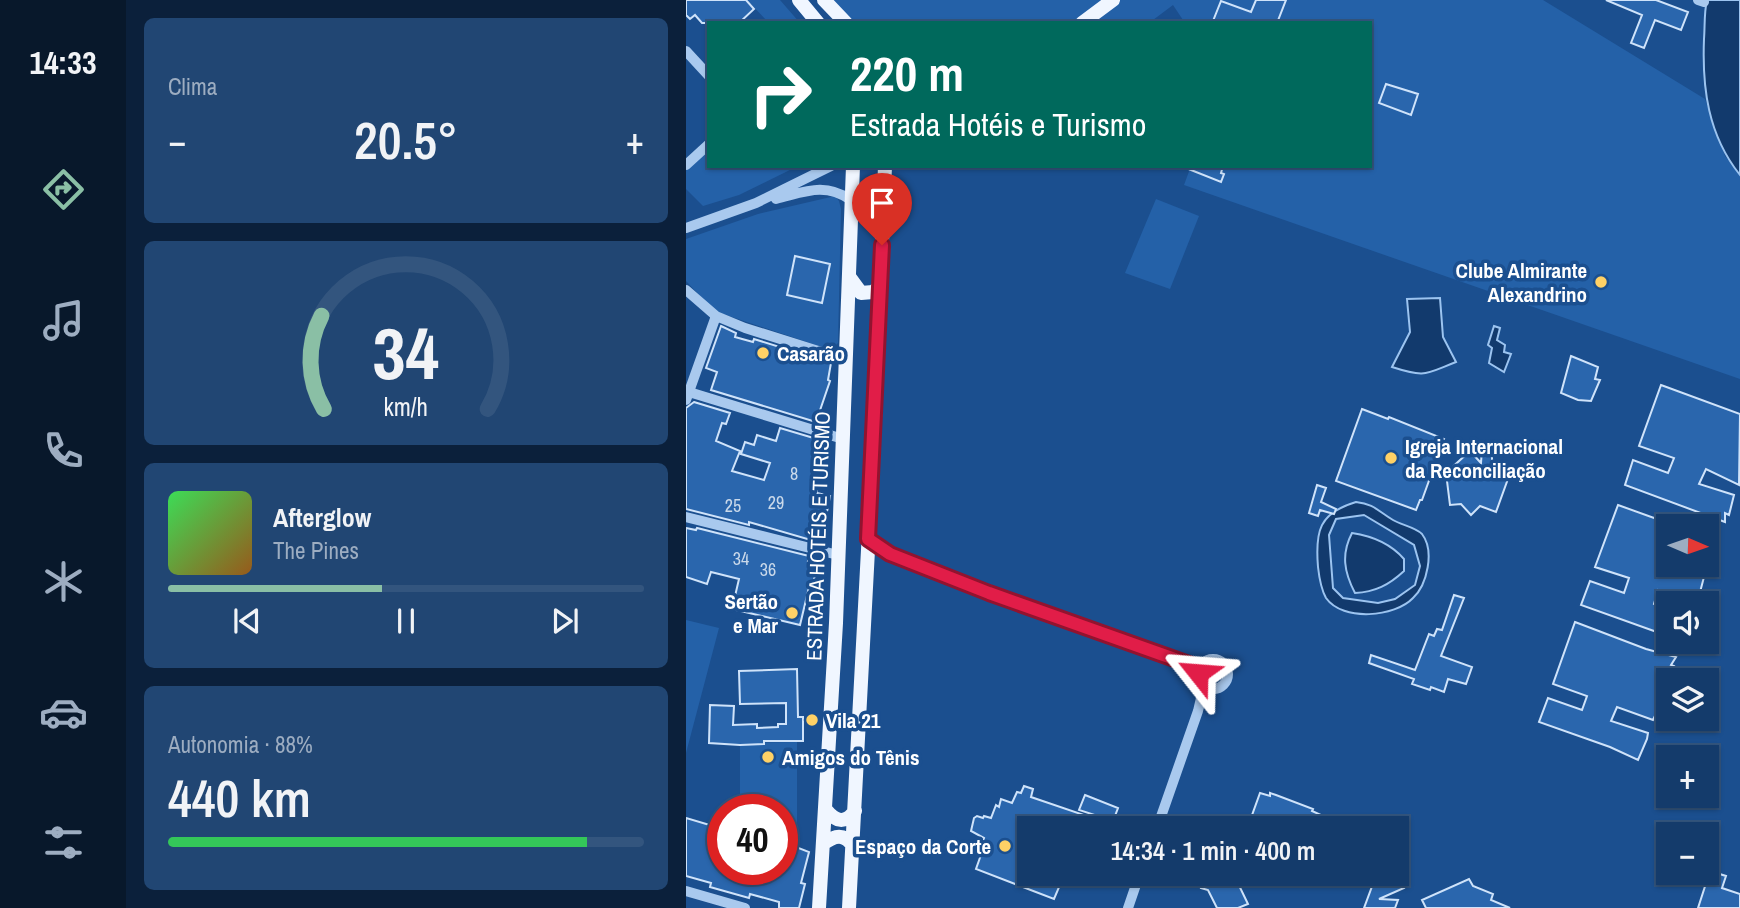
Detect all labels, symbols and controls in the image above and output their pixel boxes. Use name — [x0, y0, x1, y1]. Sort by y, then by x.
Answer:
text: 220 m — [850, 40, 964, 106]
text: 14:33 — [29, 41, 97, 84]
icon: right — [735, 49, 826, 140]
text: Clima — [168, 71, 217, 102]
text: Estrada Hotéis e Turismo — [850, 103, 1146, 146]
text: 20.5° — [354, 105, 458, 175]
text: − — [168, 115, 186, 166]
text: + — [626, 115, 644, 166]
icon: directions — [39, 165, 88, 214]
pin — [852, 173, 912, 245]
icon: arrive — [863, 184, 901, 222]
place label: Clube Almirante Alexandrino — [1456, 256, 1587, 309]
marker: Clube Almirante Alexandrino — [1593, 274, 1609, 290]
icon: music — [39, 296, 88, 345]
text: 34 — [373, 304, 439, 402]
place label: Casarão — [777, 339, 845, 368]
marker: Casarão — [755, 345, 771, 361]
text: km/h — [384, 390, 428, 424]
street label: ESTRADA HOTÉIS E TURISMO — [799, 411, 837, 661]
icon: phone — [39, 426, 88, 475]
place label: Igreja Internacional da Reconciliação — [1405, 432, 1563, 485]
marker: Igreja Internacional da Reconciliação — [1383, 450, 1399, 466]
house number: 8 — [790, 461, 798, 486]
house number: 29 — [768, 490, 784, 515]
house number: 25 — [725, 493, 741, 518]
text: Afterglow — [273, 500, 371, 535]
north arrow — [1656, 514, 1718, 578]
map controls — [1656, 514, 1719, 885]
text: The Pines — [273, 535, 359, 566]
house number: 34 — [733, 546, 749, 571]
icon: climate — [39, 557, 88, 606]
house number: 36 — [760, 557, 776, 582]
place label: Sertão e Mar — [724, 587, 778, 640]
button: sound — [1656, 591, 1719, 654]
icon: previous — [228, 602, 266, 640]
icon: pause — [387, 602, 425, 640]
icon: next — [546, 602, 584, 640]
marker: Sertão e Mar — [784, 605, 800, 621]
position arrow — [1161, 636, 1235, 710]
button: layers — [1656, 668, 1719, 731]
icon: car — [39, 688, 88, 737]
place label: Vila 21 — [826, 706, 881, 735]
marker: Vila 21 — [804, 712, 820, 728]
text: Autonomia · 88% — [168, 729, 313, 760]
place label: Amigos do Tênis — [782, 743, 920, 772]
button: + — [1656, 745, 1719, 808]
marker: Amigos do Tênis — [760, 749, 776, 765]
text: 440 km — [168, 763, 311, 833]
speed limit sign: 40 — [707, 794, 798, 885]
icon: filters — [39, 818, 88, 867]
button: − — [1656, 822, 1719, 885]
place label: Espaço da Corte — [855, 832, 991, 861]
text: 14:34 · 1 min · 400 m — [1111, 833, 1315, 868]
marker: Espaço da Corte — [997, 838, 1013, 854]

